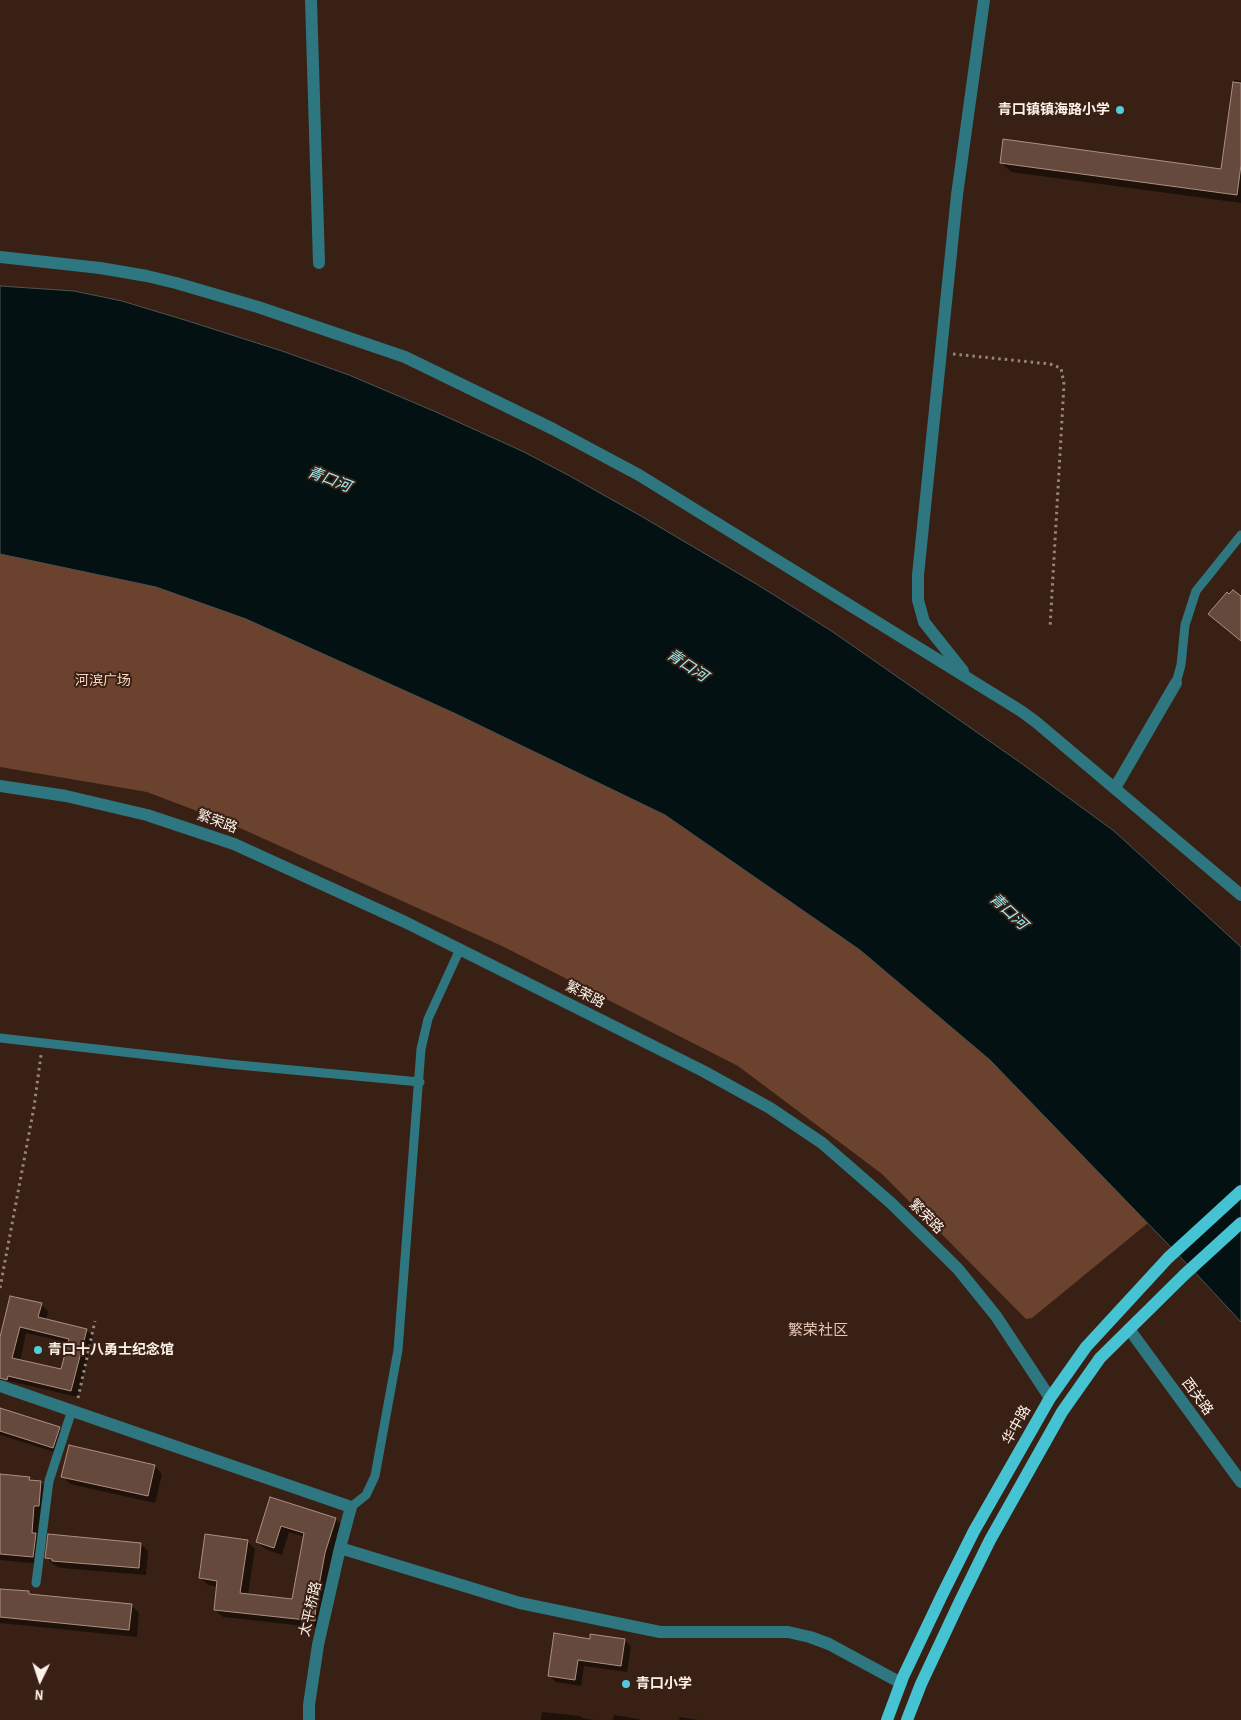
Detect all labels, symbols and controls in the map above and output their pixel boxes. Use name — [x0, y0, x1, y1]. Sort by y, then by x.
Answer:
place label: 青口镇镇海路小学 — [998, 102, 1110, 118]
marker: 青口镇镇海路小学 — [1114, 104, 1126, 116]
water label: 青口河 — [305, 464, 353, 496]
water label: 青口河 — [663, 646, 711, 686]
park label: 河滨广场 — [75, 673, 131, 689]
street label: 繁荣路 — [194, 807, 240, 837]
water label: 青口河 — [985, 890, 1031, 934]
street label: 繁荣路 — [562, 978, 608, 1012]
street label: 繁荣路 — [905, 1196, 947, 1238]
district label: 繁荣社区 — [788, 1322, 848, 1340]
place label: 青口十八勇士纪念馆 — [48, 1342, 174, 1358]
marker: 青口十八勇士纪念馆 — [32, 1344, 44, 1356]
street label: 西关路 — [1178, 1375, 1216, 1419]
street label: 华中路 — [999, 1403, 1035, 1447]
street label: 太平桥路 — [297, 1580, 325, 1638]
north arrow — [15, 1655, 65, 1705]
place label: 青口小学 — [636, 1676, 692, 1692]
marker: 青口小学 — [620, 1678, 632, 1690]
text: N — [34, 1686, 44, 1704]

